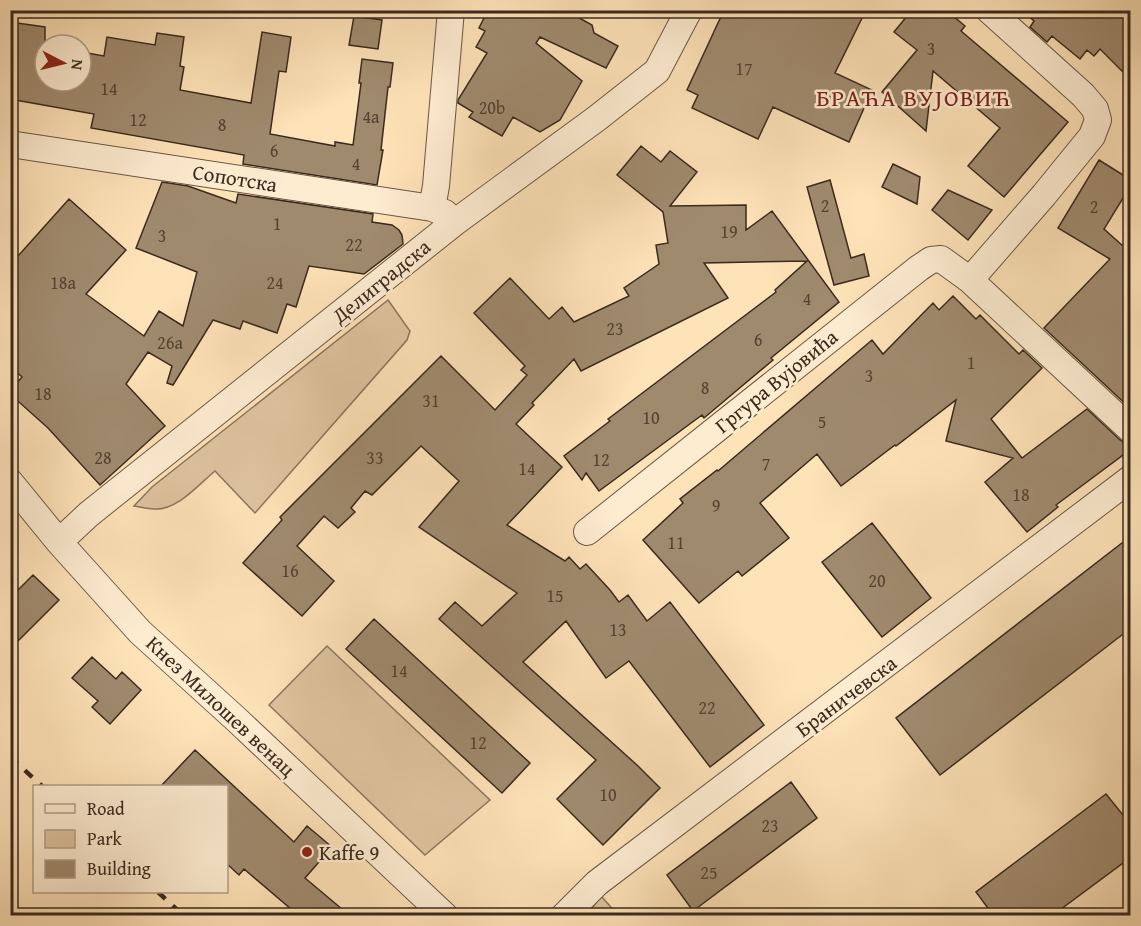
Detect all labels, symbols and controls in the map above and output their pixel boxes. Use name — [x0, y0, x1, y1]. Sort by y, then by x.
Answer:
north arrow — [33, 33, 93, 93]
house number: 3 — [927, 35, 935, 62]
house number: 17 — [735, 55, 753, 82]
text: N — [65, 58, 90, 72]
house number: 14 — [100, 75, 118, 102]
district label: БРАЋА ВУЈОВИЋ — [816, 80, 1012, 115]
house number: 20b — [479, 94, 505, 121]
house number: 4a — [362, 103, 380, 130]
house number: 12 — [129, 106, 147, 133]
house number: 8 — [218, 111, 226, 138]
house number: 6 — [270, 137, 278, 164]
house number: 4 — [352, 150, 360, 177]
street label: Сопотска — [191, 156, 279, 200]
house number: 2 — [821, 192, 829, 219]
house number: 2 — [1090, 193, 1098, 220]
house number: 1 — [273, 210, 281, 237]
house number: 19 — [720, 218, 738, 245]
house number: 3 — [158, 222, 166, 249]
street label: Делиградска — [324, 231, 437, 331]
house number: 22 — [345, 231, 363, 258]
house number: 18a — [50, 269, 76, 296]
house number: 24 — [266, 269, 284, 296]
house number: 4 — [803, 285, 811, 312]
house number: 23 — [606, 315, 624, 342]
street label: Гргура Вујовића — [708, 322, 844, 440]
house number: 6 — [754, 326, 762, 353]
house number: 26a — [157, 329, 183, 356]
house number: 1 — [967, 349, 975, 376]
house number: 3 — [865, 362, 873, 389]
house number: 8 — [701, 374, 709, 401]
house number: 18 — [34, 380, 52, 407]
house number: 31 — [422, 387, 440, 414]
house number: 10 — [642, 404, 660, 431]
house number: 5 — [818, 408, 826, 435]
house number: 28 — [94, 444, 112, 471]
house number: 33 — [366, 444, 384, 471]
house number: 12 — [592, 446, 610, 473]
house number: 7 — [762, 450, 770, 477]
house number: 14 — [518, 455, 536, 482]
house number: 18 — [1012, 481, 1030, 508]
house number: 9 — [712, 492, 720, 519]
house number: 11 — [667, 529, 685, 556]
house number: 16 — [281, 557, 299, 584]
house number: 20 — [868, 567, 886, 594]
house number: 15 — [546, 582, 564, 609]
house number: 13 — [609, 616, 627, 643]
street label: Кнез Милошев венац — [139, 628, 303, 784]
street label: Браничевска — [789, 648, 903, 744]
house number: 14 — [390, 657, 408, 684]
house number: 22 — [698, 694, 716, 721]
house number: 12 — [469, 729, 487, 756]
house number: 10 — [599, 781, 617, 808]
legend — [33, 785, 228, 893]
text: Road — [87, 795, 125, 822]
house number: 23 — [761, 812, 779, 839]
text: Park — [87, 825, 123, 852]
place label: Kaffe 9 — [319, 837, 379, 868]
marker: Kaffe 9 — [300, 845, 314, 859]
text: Building — [87, 855, 151, 882]
house number: 25 — [700, 859, 718, 886]

